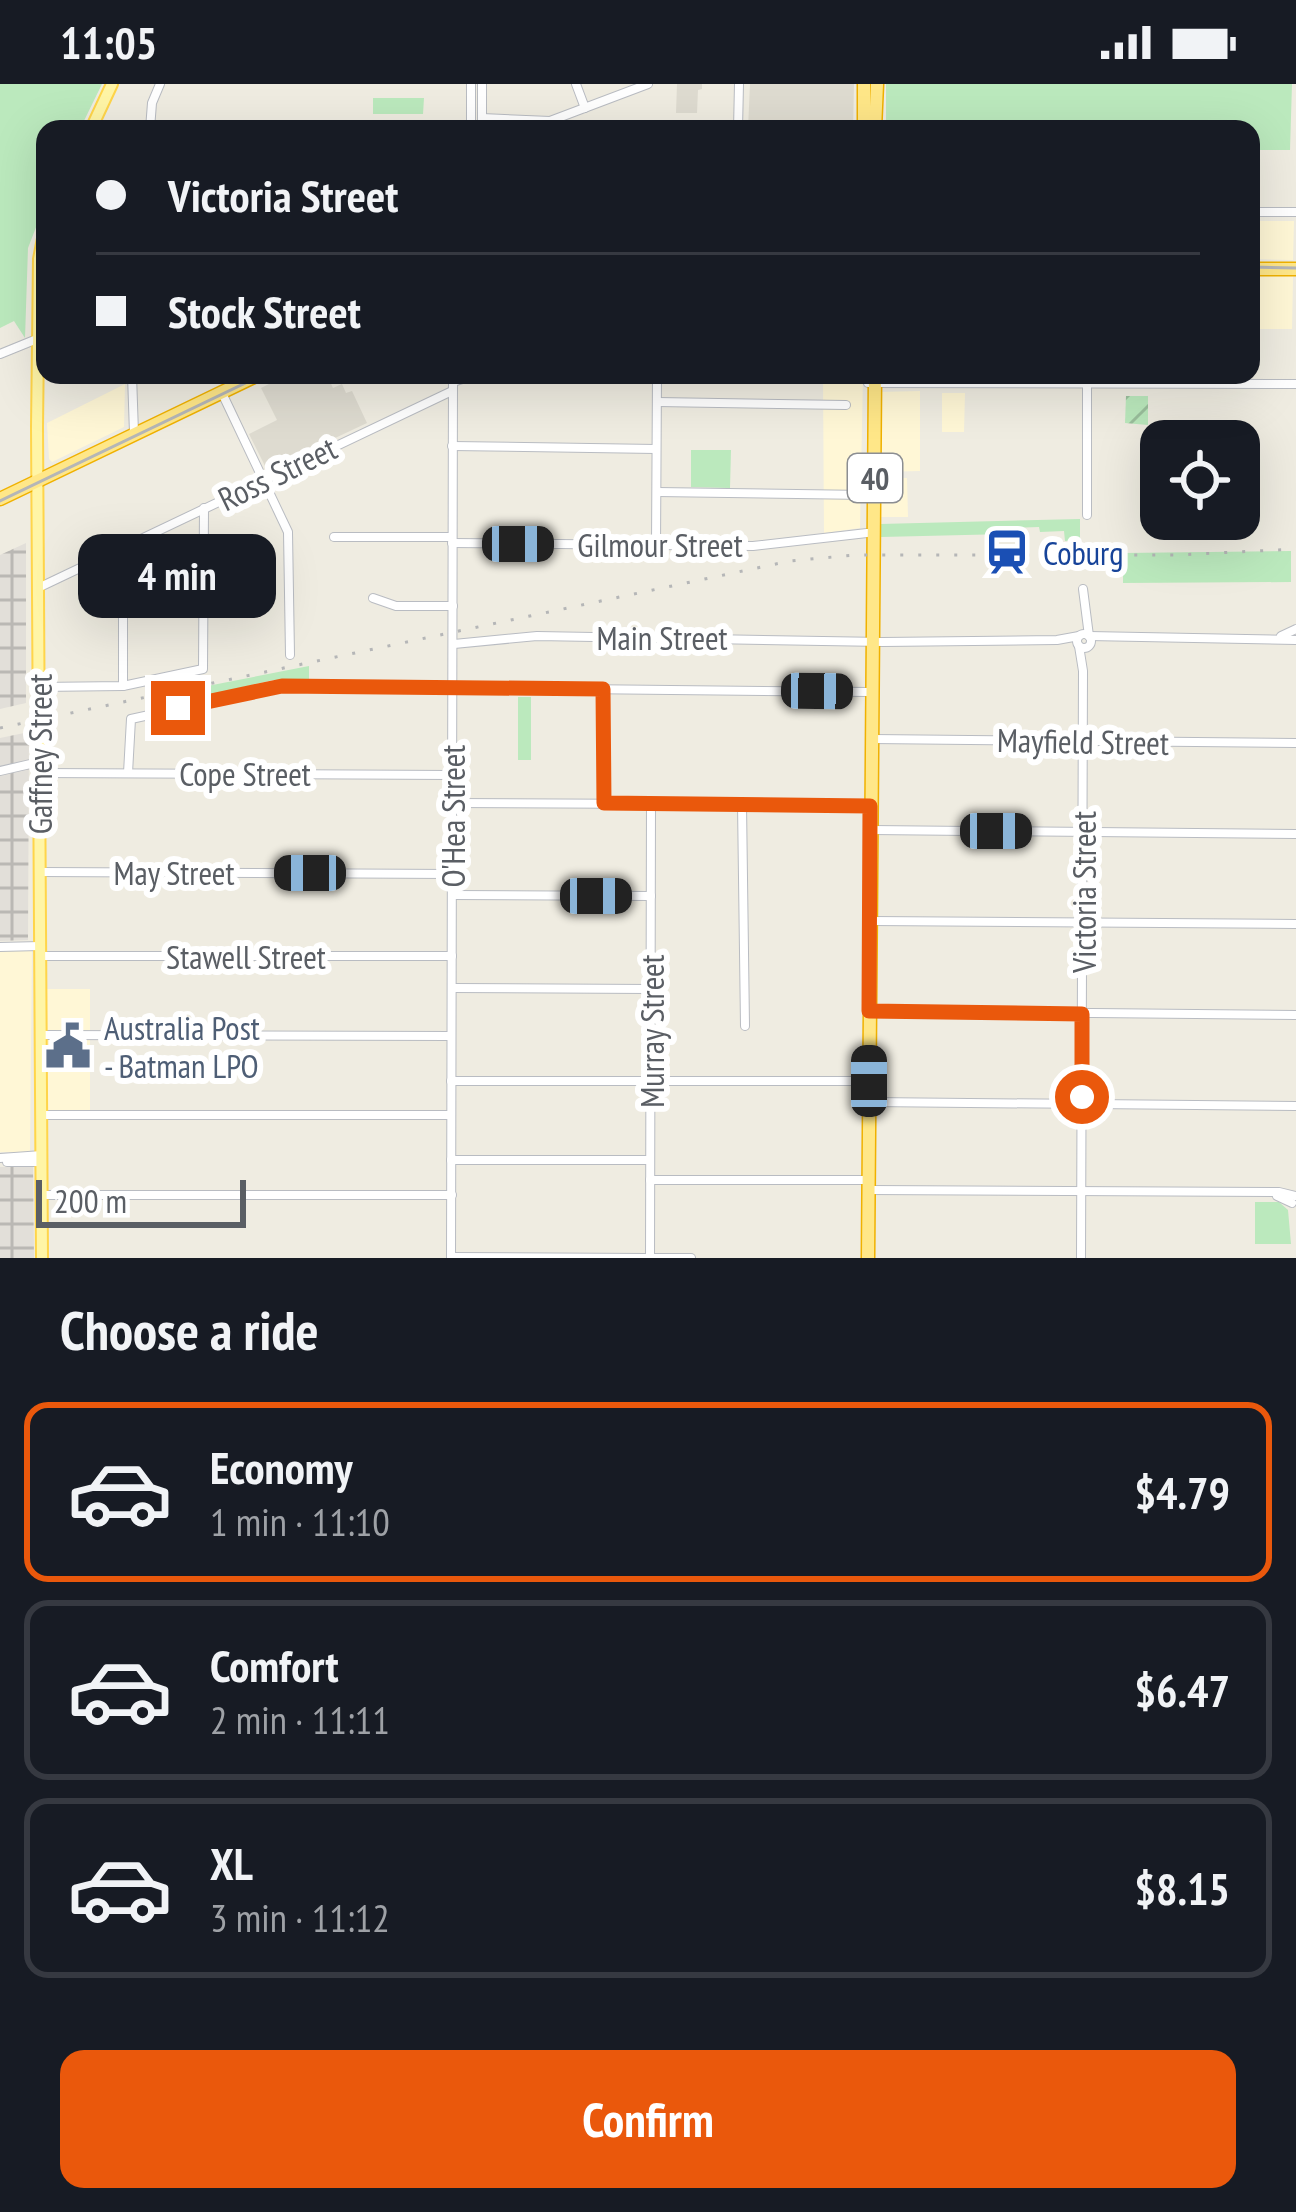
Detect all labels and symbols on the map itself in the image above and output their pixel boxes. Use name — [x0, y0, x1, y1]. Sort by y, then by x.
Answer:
street label: Ross Street — [211, 426, 343, 520]
road number: 40 — [848, 454, 902, 502]
street label: Gilmour Street — [577, 523, 743, 566]
car — [482, 526, 554, 562]
station icon: Coburg — [982, 527, 1032, 577]
place label: Coburg — [1043, 531, 1123, 574]
callout: 4 min — [79, 534, 277, 618]
street label: Main Street — [596, 616, 728, 659]
car — [781, 672, 853, 710]
street label: Gaffney Street — [18, 674, 61, 834]
route end — [151, 681, 205, 735]
street label: Mayfield Street — [997, 718, 1169, 764]
street label: O'Hea Street — [431, 745, 474, 887]
street label: Cope Street — [179, 752, 311, 795]
street label: Victoria Street — [1062, 811, 1105, 974]
car — [960, 813, 1032, 849]
street label: May Street — [114, 851, 234, 894]
car — [274, 855, 346, 891]
car — [560, 878, 632, 914]
street label: Stawell Street — [166, 935, 326, 978]
street label: Murray Street — [630, 954, 673, 1108]
place label: Australia Post - Batman LPO — [104, 1006, 260, 1087]
public building icon: Australia Post - Batman LPO — [43, 1021, 93, 1071]
car — [851, 1045, 887, 1117]
route start — [1055, 1070, 1109, 1124]
scale bar — [36, 1174, 246, 1227]

